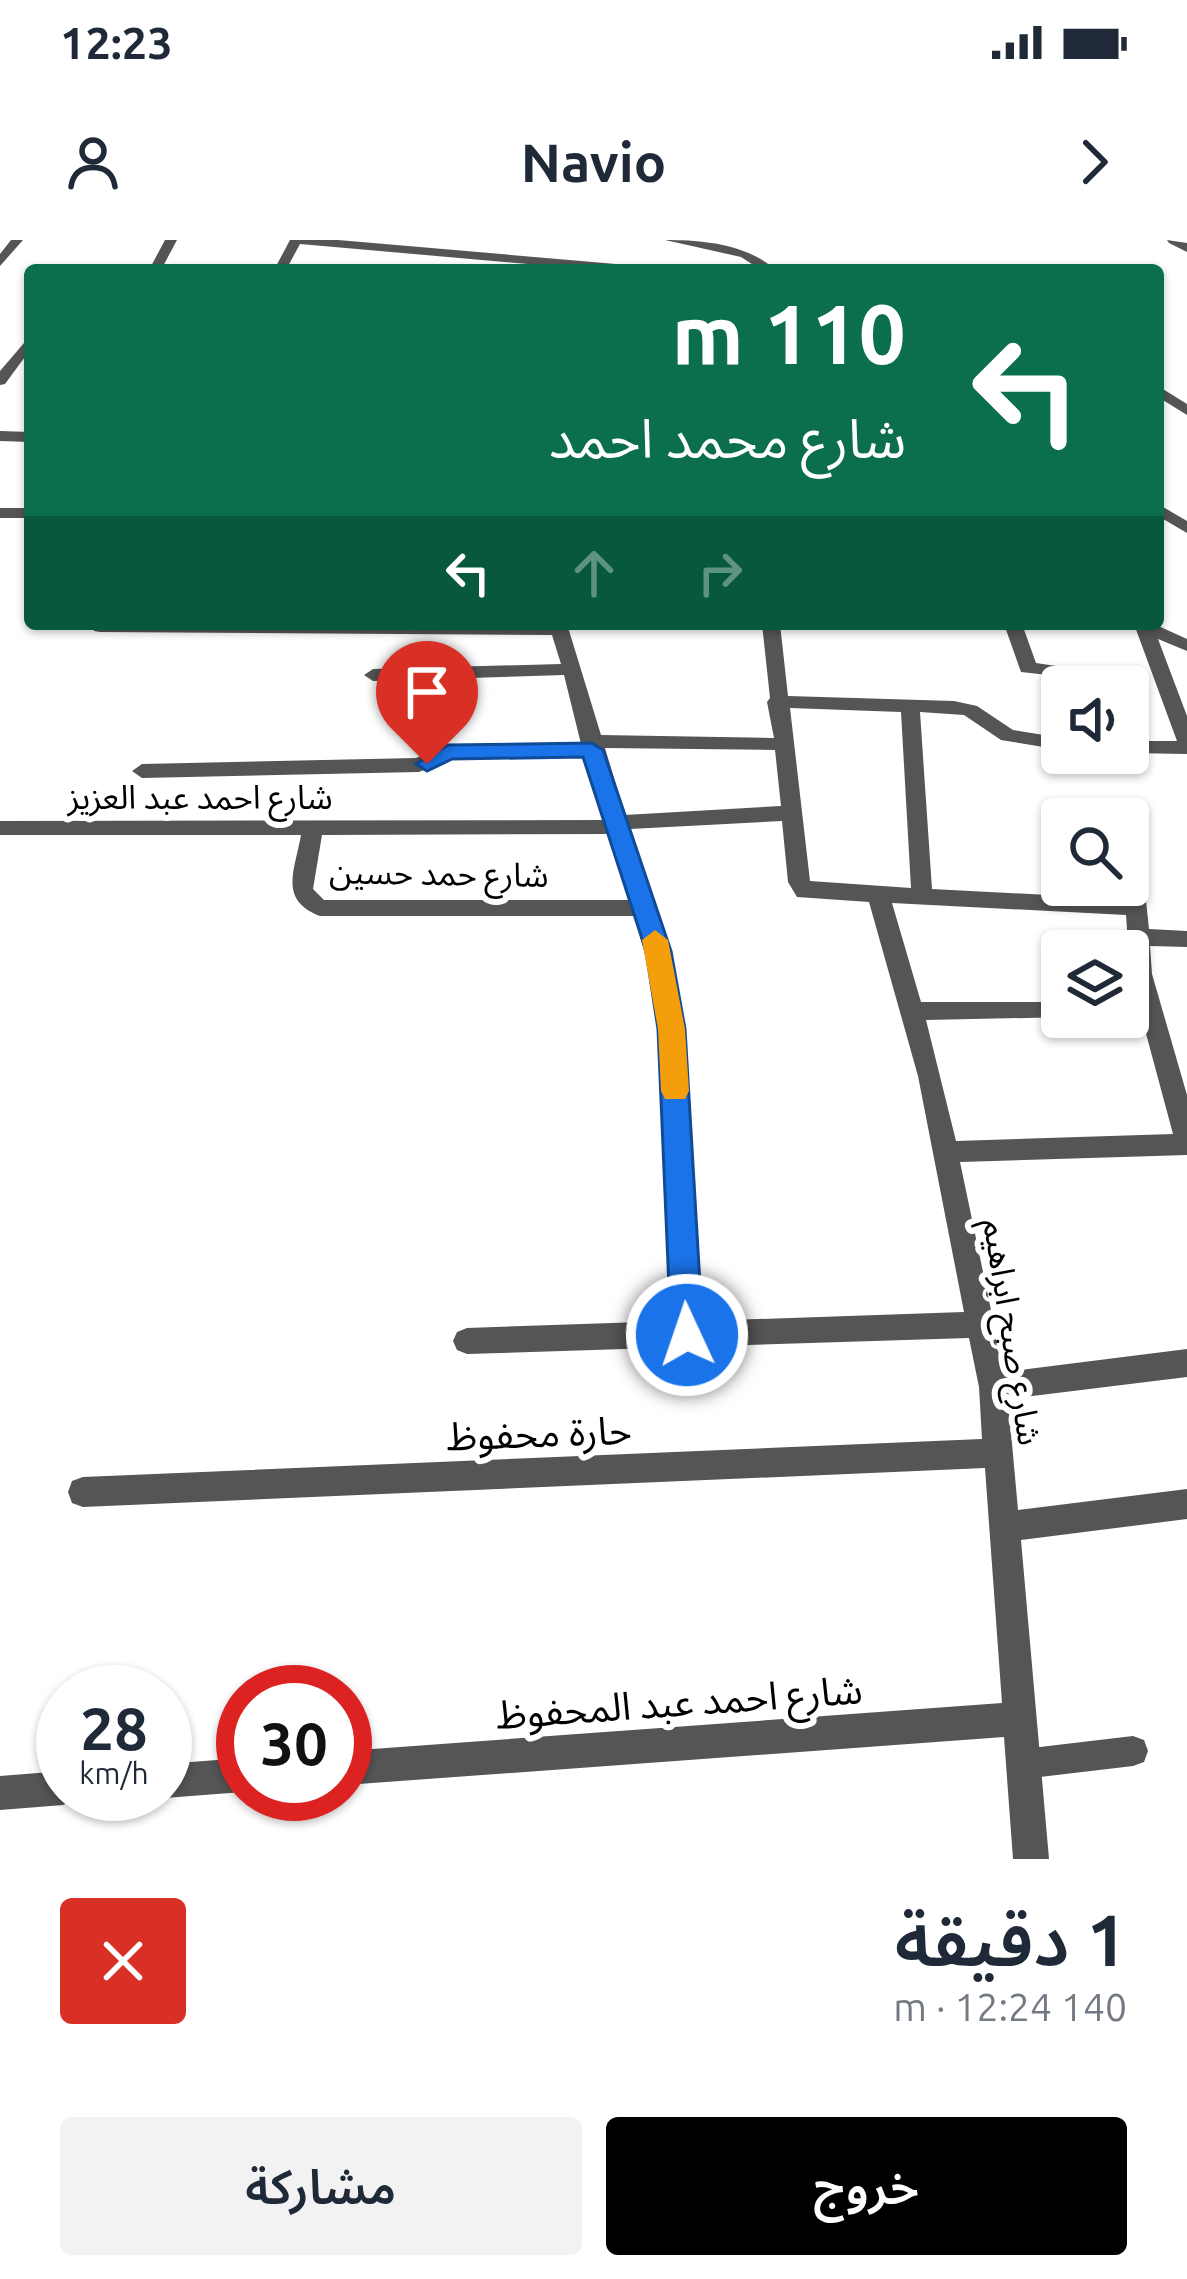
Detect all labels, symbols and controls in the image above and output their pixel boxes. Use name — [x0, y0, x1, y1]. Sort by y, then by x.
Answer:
text: 12:23 — [60, 17, 173, 68]
icon: person — [60, 129, 126, 195]
icon: forward — [1061, 129, 1127, 195]
text: Navio — [521, 132, 666, 192]
text: 110 m — [672, 286, 906, 380]
icon: left — [948, 312, 1104, 468]
text: شارع محمد احمد — [549, 408, 906, 468]
icon: left — [435, 540, 501, 606]
icon: ahead — [561, 540, 627, 606]
icon: right — [687, 540, 753, 606]
pin — [376, 641, 478, 764]
icon: arrive — [394, 659, 460, 725]
map controls — [1041, 666, 1149, 1038]
button: sound — [1041, 666, 1149, 774]
street label: شارع احمد عبد العزيز — [66, 778, 333, 822]
button: search — [1041, 798, 1149, 906]
street label: شارع حمد حسين — [329, 852, 549, 900]
button: layers — [1041, 930, 1149, 1038]
street label: شارع صبح ابراهيم — [969, 1216, 1050, 1449]
position arrow — [624, 1272, 750, 1398]
street label: حارة محفوظ — [446, 1408, 633, 1459]
speed limit sign: 30 — [216, 1665, 372, 1821]
street label: شارع احمد عبد المحفوظ — [494, 1667, 864, 1744]
text: 28 — [80, 1694, 148, 1761]
text: km/h — [79, 1756, 149, 1790]
button: close — [60, 1898, 186, 2024]
text: 1 دقيقة — [895, 1899, 1127, 1980]
text: 140 m · 12:24 — [893, 1985, 1127, 2028]
button: مشاركة — [60, 2117, 582, 2255]
button: خروج — [606, 2117, 1127, 2255]

